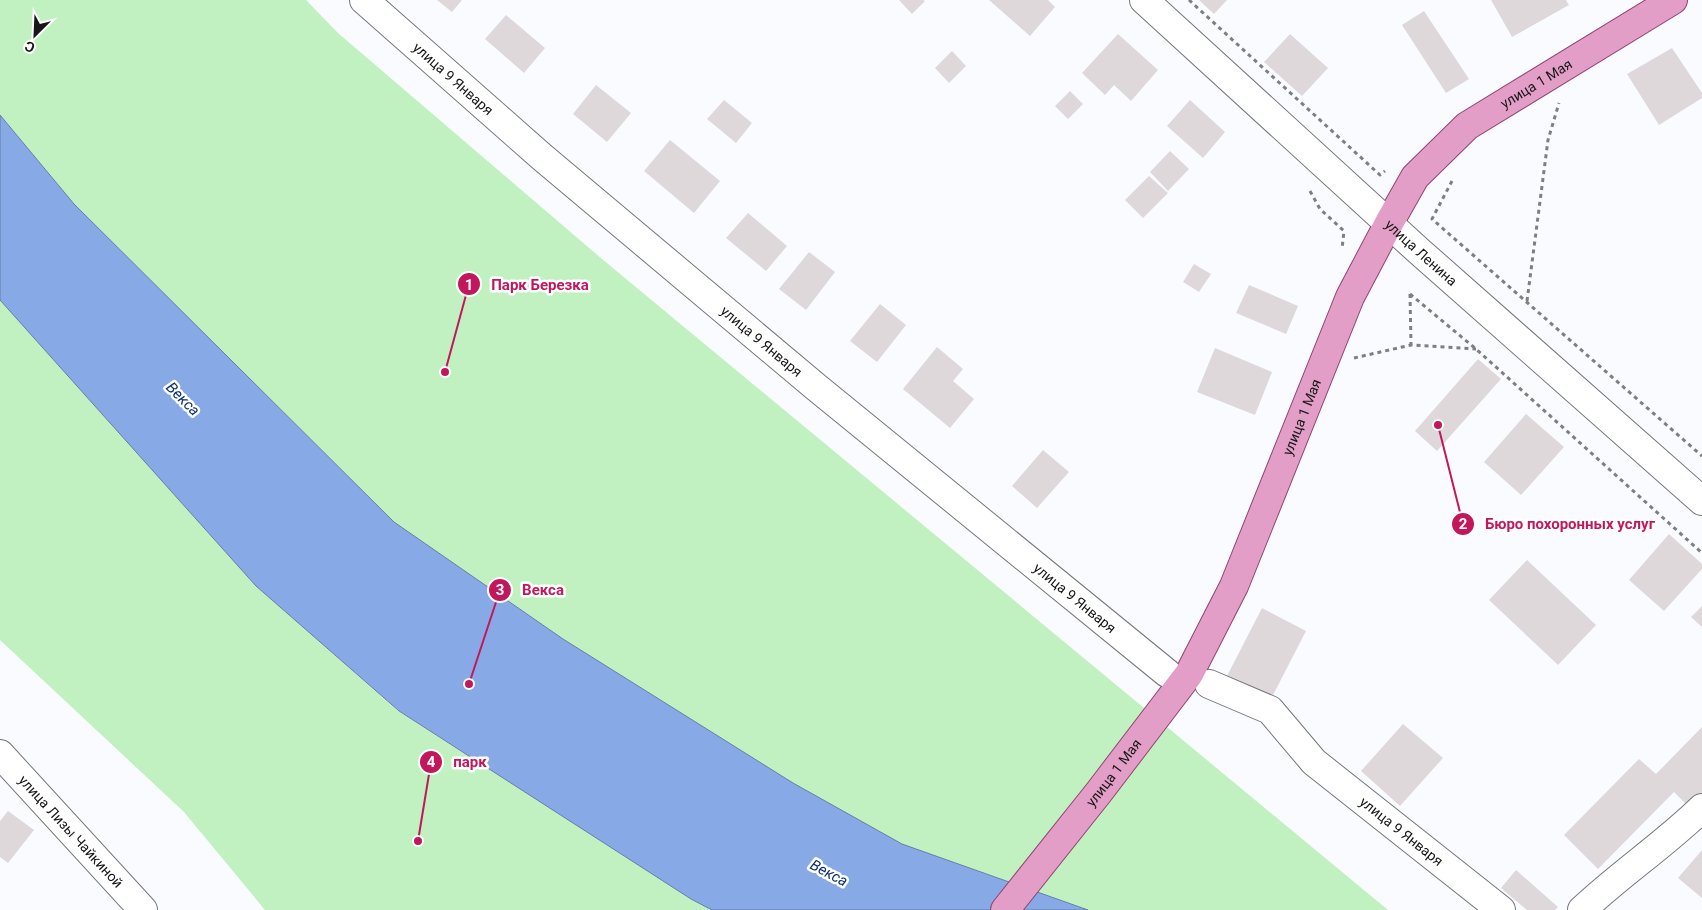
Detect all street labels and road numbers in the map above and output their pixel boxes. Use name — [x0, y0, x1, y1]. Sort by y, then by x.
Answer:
street label: улица 9 Января — [410, 39, 497, 118]
street label: улица 1 Мая — [1498, 56, 1575, 112]
street label: улица Ленина — [1382, 216, 1460, 289]
street label: улица 9 Января — [718, 303, 806, 380]
street label: улица 1 Мая — [1279, 377, 1324, 458]
street label: улица 9 Января — [1030, 560, 1119, 636]
street label: улица 1 Мая — [1083, 736, 1145, 810]
street label: улица Лизы Чайкиной — [16, 772, 126, 891]
street label: улица 9 Января — [1357, 793, 1446, 869]

